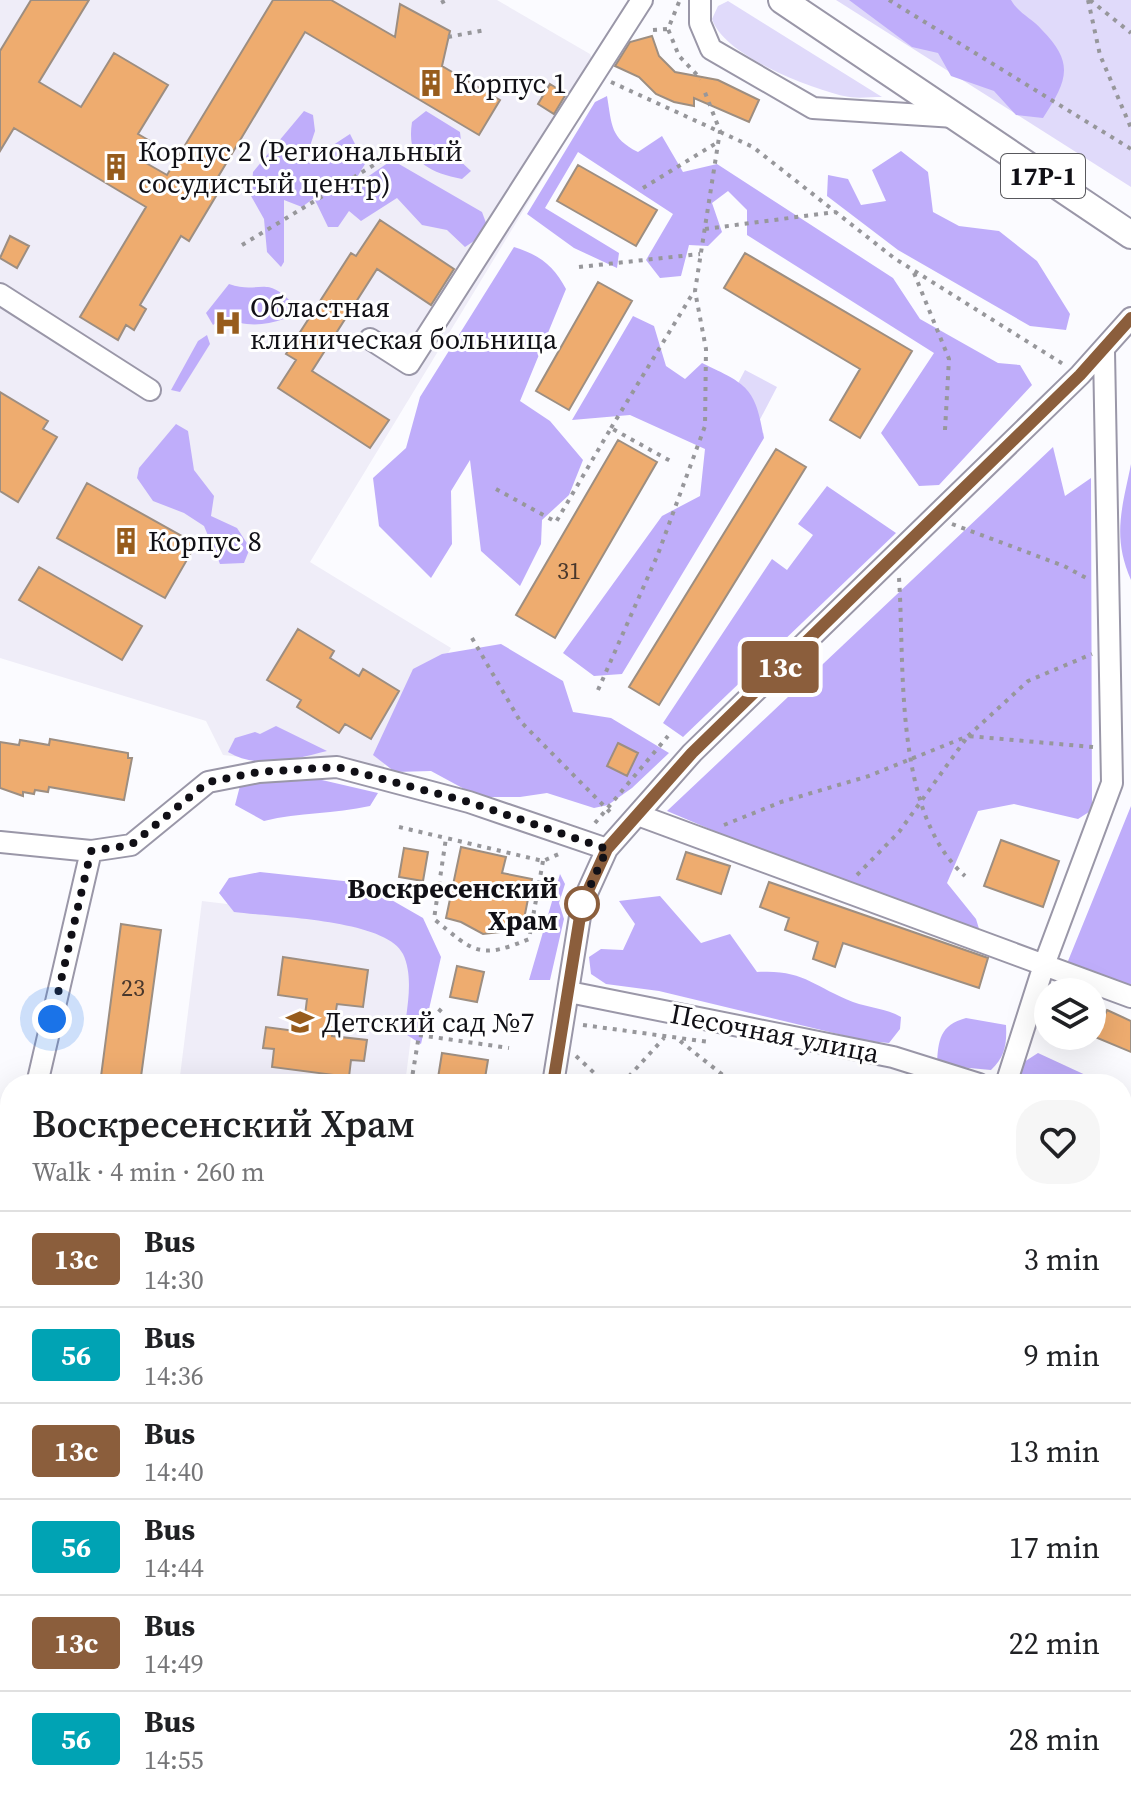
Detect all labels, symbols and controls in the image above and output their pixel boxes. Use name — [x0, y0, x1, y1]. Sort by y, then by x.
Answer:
place label: Корпус 1 — [453, 64, 567, 102]
building icon: Корпус 1 — [416, 68, 446, 98]
place label: Корпус 2 (Региональный сосудистый центр) — [138, 132, 463, 202]
building icon: Корпус 2 (Региональный сосудистый центр) — [101, 152, 131, 182]
road number: 17Р-1 — [1001, 154, 1085, 198]
place label: Областная клиническая больница — [250, 288, 558, 358]
hospital icon: Областная клиническая больница — [213, 308, 243, 338]
place label: Корпус 8 — [148, 522, 262, 560]
building icon: Корпус 8 — [111, 526, 141, 556]
house number: 31 — [557, 554, 581, 587]
line badge: 13с — [734, 641, 826, 693]
text: 13с — [758, 648, 802, 686]
place label: Воскресенский Храм — [347, 869, 558, 939]
marker: Воскресенский Храм — [565, 887, 599, 921]
house number: 23 — [121, 971, 145, 1004]
map controls — [1034, 978, 1106, 1050]
button: layers — [1034, 978, 1106, 1050]
street label: Песочная улица — [667, 994, 883, 1072]
your location — [32, 999, 72, 1039]
place label: Детский сад №7 — [322, 1003, 535, 1041]
school or university icon: Детский сад №7 — [285, 1007, 315, 1037]
text: Воскресенский Храм — [32, 1098, 415, 1150]
button: heart — [1016, 1100, 1100, 1184]
text: Walk · 4 min · 260 m — [32, 1154, 265, 1190]
text: Bus — [144, 1221, 195, 1262]
text: 3 min — [1024, 1239, 1100, 1280]
text: 13с — [54, 1240, 98, 1278]
text: 14:30 — [144, 1262, 204, 1298]
text: Bus — [144, 1317, 195, 1358]
text: 9 min — [1024, 1335, 1100, 1376]
text: 56 — [61, 1336, 91, 1374]
text: 14:36 — [144, 1358, 204, 1394]
text: Bus — [144, 1413, 195, 1454]
text: 13 min — [1009, 1431, 1100, 1472]
text: 13с — [54, 1432, 98, 1470]
text: 14:40 — [144, 1454, 204, 1490]
text: Bus — [144, 1509, 195, 1550]
text: 17 min — [1009, 1527, 1100, 1568]
text: 56 — [61, 1528, 91, 1566]
text: 14:44 — [144, 1550, 204, 1586]
text: Bus — [144, 1605, 195, 1646]
text: 22 min — [1009, 1623, 1100, 1664]
text: 13с — [54, 1624, 98, 1662]
text: 14:49 — [144, 1646, 204, 1682]
text: Bus — [144, 1701, 195, 1742]
text: 28 min — [1009, 1719, 1100, 1760]
text: 56 — [61, 1720, 91, 1758]
text: 14:55 — [144, 1742, 204, 1778]

